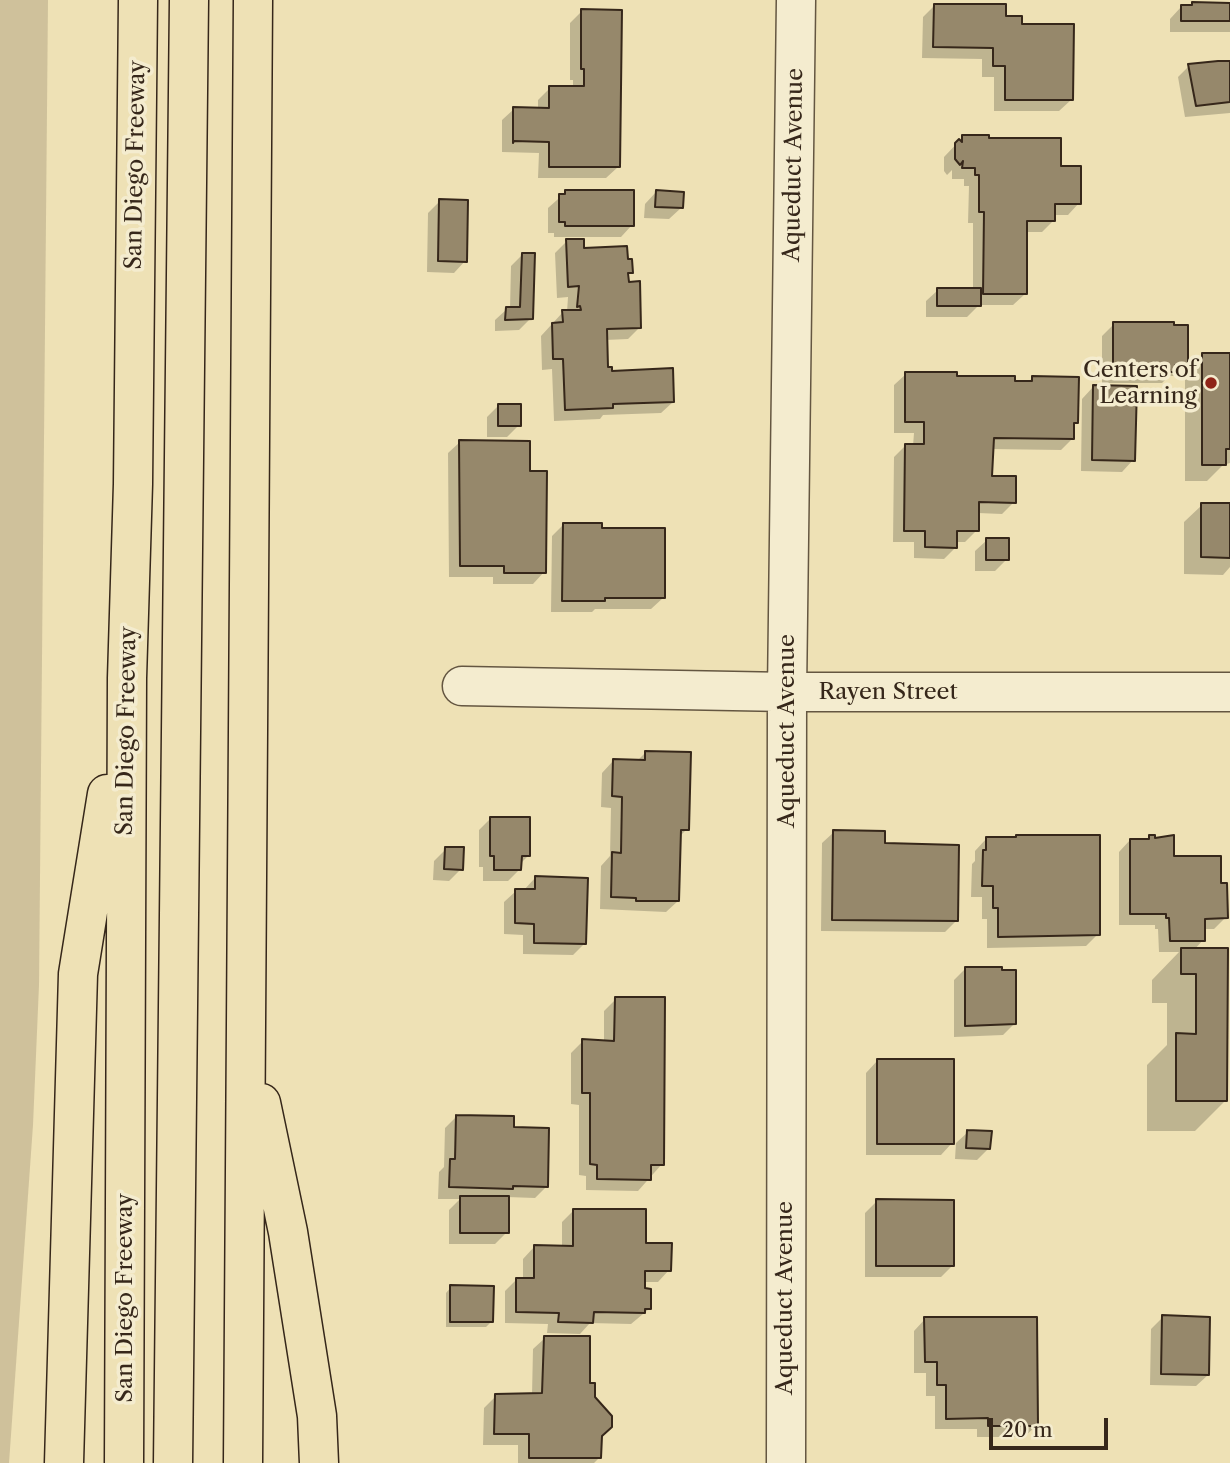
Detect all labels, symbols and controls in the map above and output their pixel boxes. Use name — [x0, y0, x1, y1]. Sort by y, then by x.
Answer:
street label: San Diego Freeway — [120, 60, 152, 270]
street label: Aqueduct Avenue — [779, 68, 809, 262]
place label: Centers of Learning — [1083, 356, 1197, 410]
marker: Centers of Learning — [1203, 375, 1219, 391]
street label: San Diego Freeway — [111, 626, 143, 836]
street label: Aqueduct Avenue — [773, 634, 801, 828]
street label: Rayen Street — [818, 678, 958, 706]
street label: San Diego Freeway — [111, 1193, 139, 1403]
street label: Aqueduct Avenue — [771, 1201, 799, 1395]
scale bar — [992, 1404, 1111, 1448]
text: 20 m — [1002, 1417, 1053, 1442]

